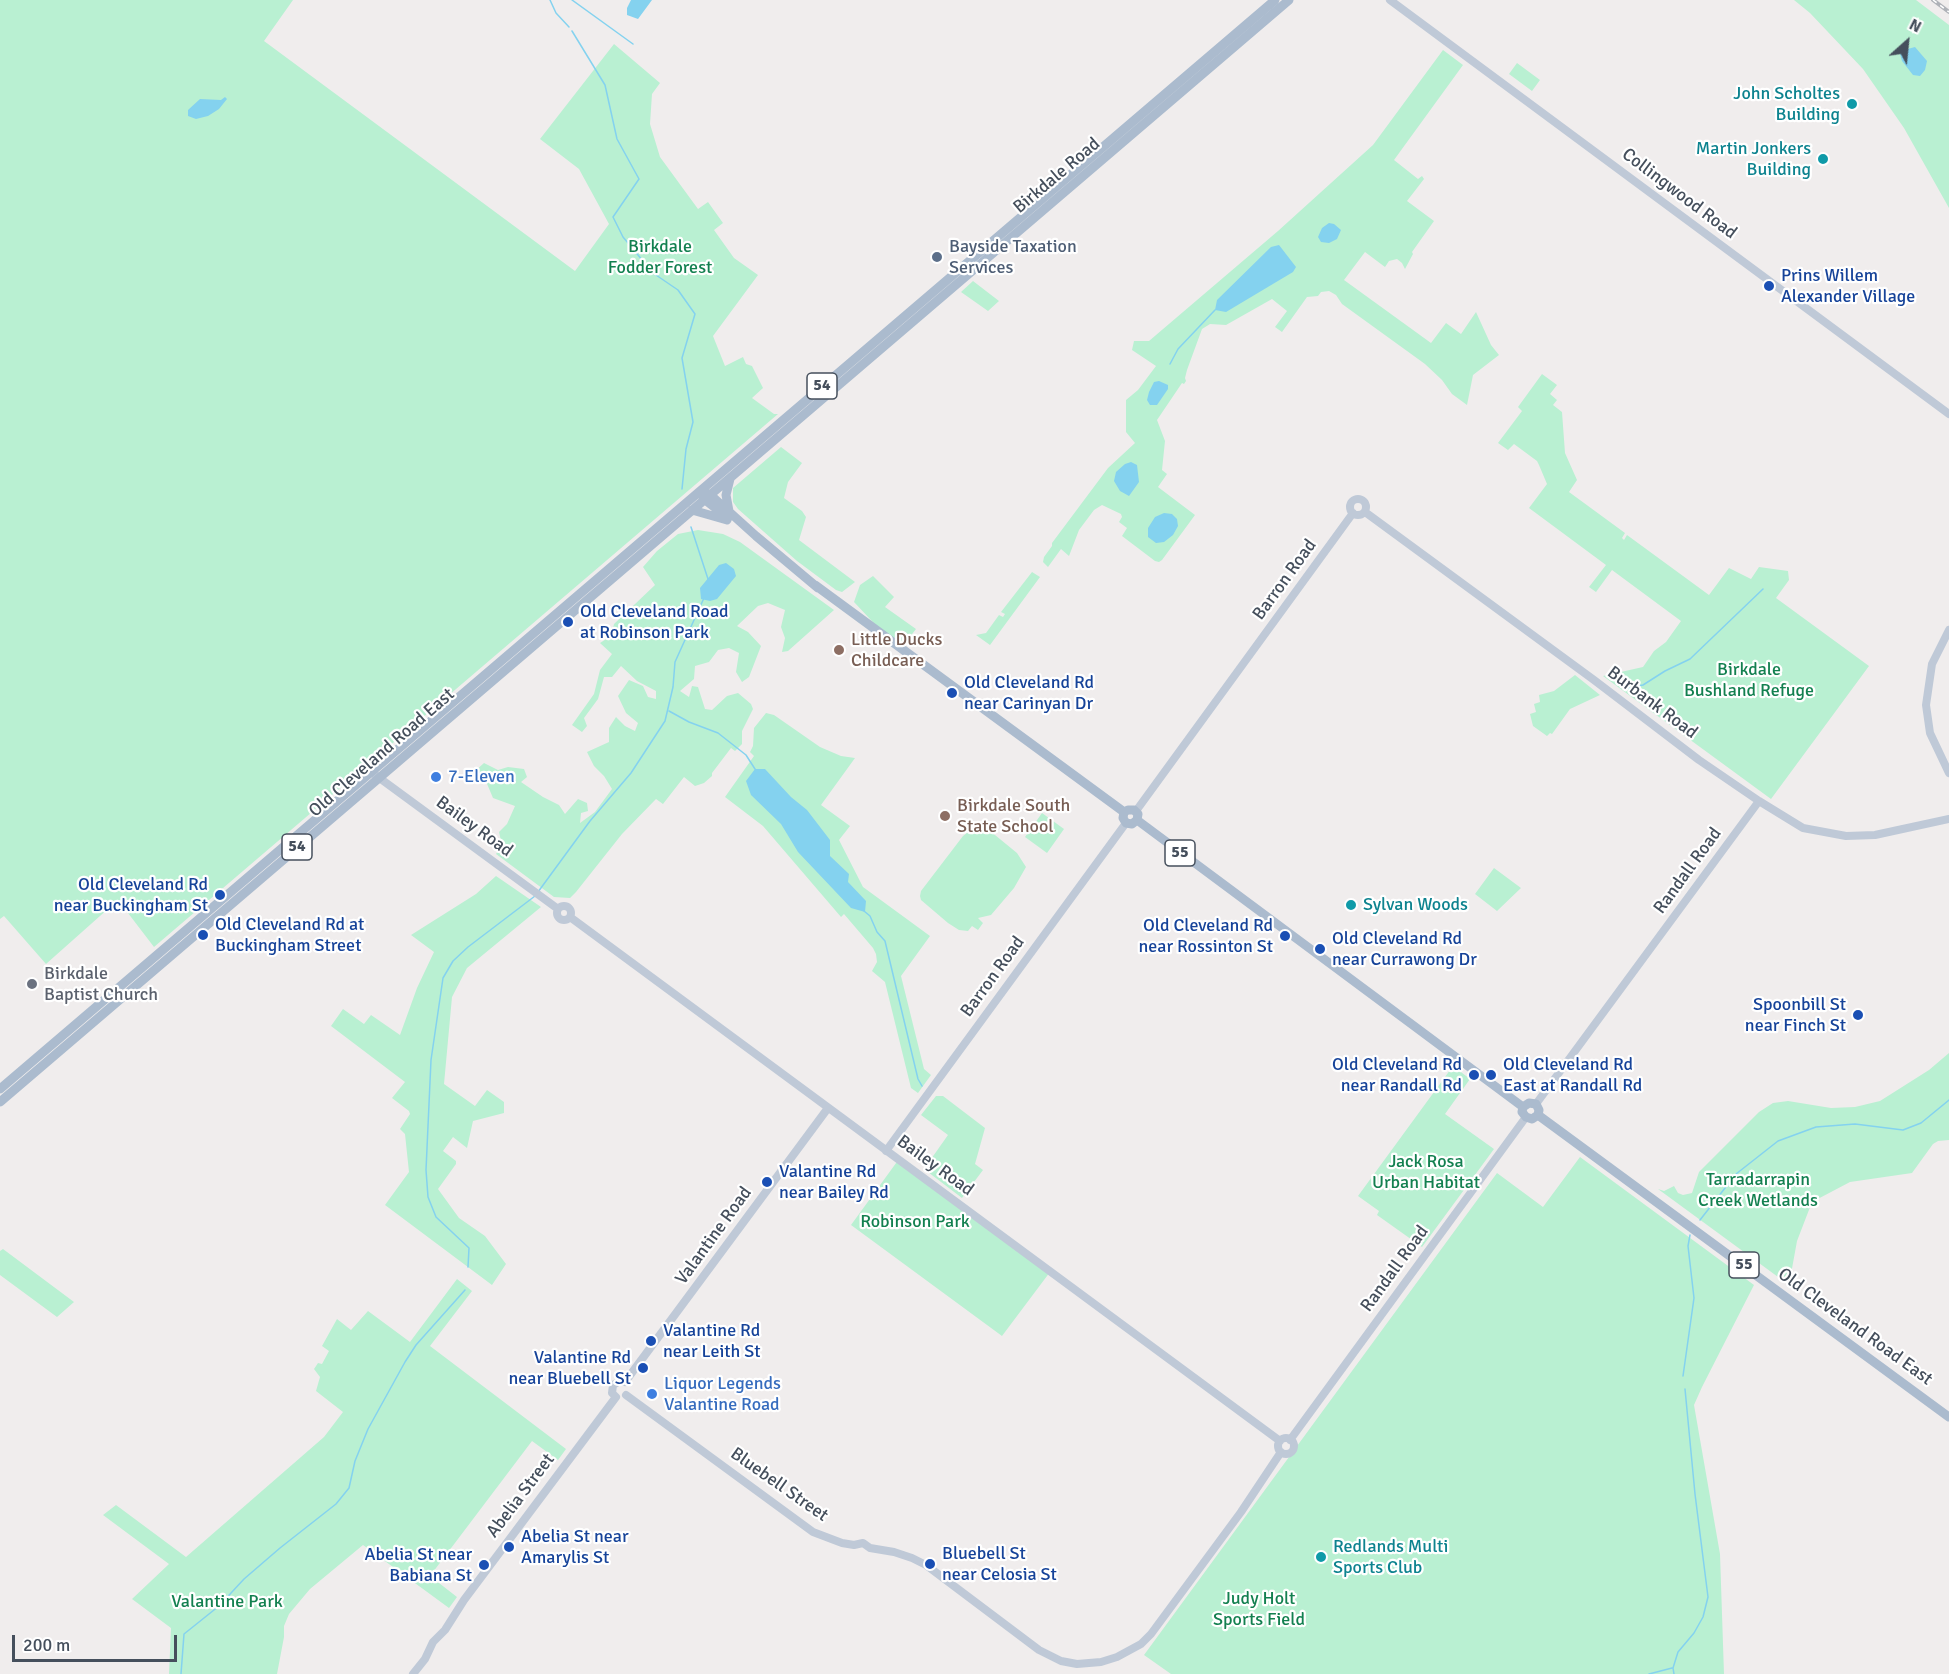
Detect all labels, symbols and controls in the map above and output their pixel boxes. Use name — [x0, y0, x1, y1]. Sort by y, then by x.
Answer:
north arrow — [1877, 12, 1937, 72]
text: N — [1906, 15, 1925, 37]
place label: John Scholtes Building — [1733, 83, 1840, 125]
marker: John Scholtes Building — [1845, 97, 1859, 111]
street label: Birkdale Road — [1009, 134, 1105, 218]
place label: Martin Jonkers Building — [1696, 138, 1811, 180]
street label: Collingwood Road — [1617, 144, 1741, 244]
marker: Martin Jonkers Building — [1816, 152, 1830, 166]
park label: Birkdale Fodder Forest — [608, 236, 712, 278]
place label: Bayside Taxation Services — [949, 236, 1077, 278]
marker: Bayside Taxation Services — [930, 250, 944, 264]
place label: Prins Willem Alexander Village — [1781, 265, 1915, 308]
marker: Prins Willem Alexander Village — [1762, 279, 1776, 293]
road number: 54 — [807, 373, 837, 399]
street label: Barron Road — [1248, 535, 1322, 625]
place label: Old Cleveland Road at Robinson Park — [580, 601, 729, 644]
marker: Old Cleveland Road at Robinson Park — [561, 615, 575, 629]
place label: Little Ducks Childcare — [851, 629, 942, 672]
marker: Little Ducks Childcare — [832, 643, 846, 657]
park label: Birkdale Bushland Refuge — [1684, 659, 1814, 702]
street label: Burbank Road — [1603, 662, 1701, 744]
place label: Old Cleveland Rd near Carinyan Dr — [964, 672, 1094, 714]
street label: Old Cleveland Road East — [305, 684, 459, 822]
marker: Old Cleveland Rd near Carinyan Dr — [945, 686, 959, 700]
place label: 7-Eleven — [448, 766, 515, 788]
marker: 7-Eleven — [429, 770, 443, 784]
street label: Bailey Road — [431, 792, 517, 862]
place label: Birkdale South State School — [957, 795, 1070, 838]
marker: Birkdale South State School — [938, 809, 952, 823]
street label: Randall Road — [1650, 824, 1726, 918]
road number: 54 — [282, 834, 312, 860]
road number: 55 — [1165, 840, 1195, 866]
place label: Old Cleveland Rd near Buckingham St — [54, 874, 208, 916]
marker: Old Cleveland Rd near Buckingham St — [213, 888, 227, 902]
place label: Sylvan Woods — [1363, 894, 1468, 916]
marker: Sylvan Woods — [1344, 898, 1358, 912]
place label: Old Cleveland Rd at Buckingham Street — [215, 914, 364, 956]
place label: Old Cleveland Rd near Rossinton St — [1138, 915, 1273, 958]
marker: Old Cleveland Rd at Buckingham Street — [196, 928, 210, 942]
place label: Old Cleveland Rd near Currawong Dr — [1332, 928, 1477, 970]
marker: Old Cleveland Rd near Rossinton St — [1278, 929, 1292, 943]
street label: Barron Road — [956, 932, 1030, 1022]
marker: Old Cleveland Rd near Currawong Dr — [1313, 942, 1327, 956]
place label: Birkdale Baptist Church — [44, 963, 158, 1006]
marker: Birkdale Baptist Church — [25, 977, 39, 991]
place label: Spoonbill St near Finch St — [1745, 994, 1846, 1036]
marker: Spoonbill St near Finch St — [1851, 1008, 1865, 1022]
place label: Old Cleveland Rd near Randall Rd — [1332, 1054, 1462, 1096]
place label: Old Cleveland Rd East at Randall Rd — [1503, 1054, 1642, 1096]
marker: Old Cleveland Rd near Randall Rd — [1467, 1068, 1481, 1082]
marker: Old Cleveland Rd East at Randall Rd — [1484, 1068, 1498, 1082]
street label: Bailey Road — [892, 1131, 978, 1201]
park label: Jack Rosa Urban Habitat — [1372, 1151, 1480, 1194]
place label: Valantine Rd near Bailey Rd — [779, 1161, 889, 1204]
park label: Tarradarrapin Creek Wetlands — [1698, 1169, 1818, 1212]
marker: Valantine Rd near Bailey Rd — [760, 1175, 774, 1189]
street label: Valantine Road — [671, 1183, 757, 1289]
park label: Robinson Park — [860, 1211, 970, 1233]
street label: Randall Road — [1357, 1222, 1433, 1316]
road number: 55 — [1729, 1252, 1759, 1278]
street label: Old Cleveland Road East — [1773, 1264, 1937, 1390]
place label: Valantine Rd near Leith St — [663, 1320, 761, 1362]
marker: Valantine Rd near Leith St — [644, 1334, 658, 1348]
place label: Valantine Rd near Bluebell St — [509, 1347, 631, 1390]
marker: Valantine Rd near Bluebell St — [636, 1361, 650, 1375]
place label: Liquor Legends Valantine Road — [664, 1373, 781, 1416]
marker: Liquor Legends Valantine Road — [645, 1387, 659, 1401]
street label: Bluebell Street — [726, 1443, 832, 1527]
street label: Abelia Street — [482, 1450, 560, 1542]
place label: Abelia St near Amarylis St — [521, 1526, 629, 1568]
place label: Redlands Multi Sports Club — [1333, 1536, 1448, 1578]
marker: Abelia St near Amarylis St — [502, 1540, 516, 1554]
place label: Bluebell St near Celosia St — [942, 1543, 1057, 1586]
place label: Abelia St near Babiana St — [364, 1544, 472, 1586]
marker: Redlands Multi Sports Club — [1314, 1550, 1328, 1564]
marker: Bluebell St near Celosia St — [923, 1557, 937, 1571]
marker: Abelia St near Babiana St — [477, 1558, 491, 1572]
park label: Judy Holt Sports Field — [1213, 1588, 1305, 1630]
park label: Valantine Park — [171, 1591, 283, 1613]
scale bar — [15, 1623, 180, 1661]
text: 200 m — [23, 1634, 70, 1656]

